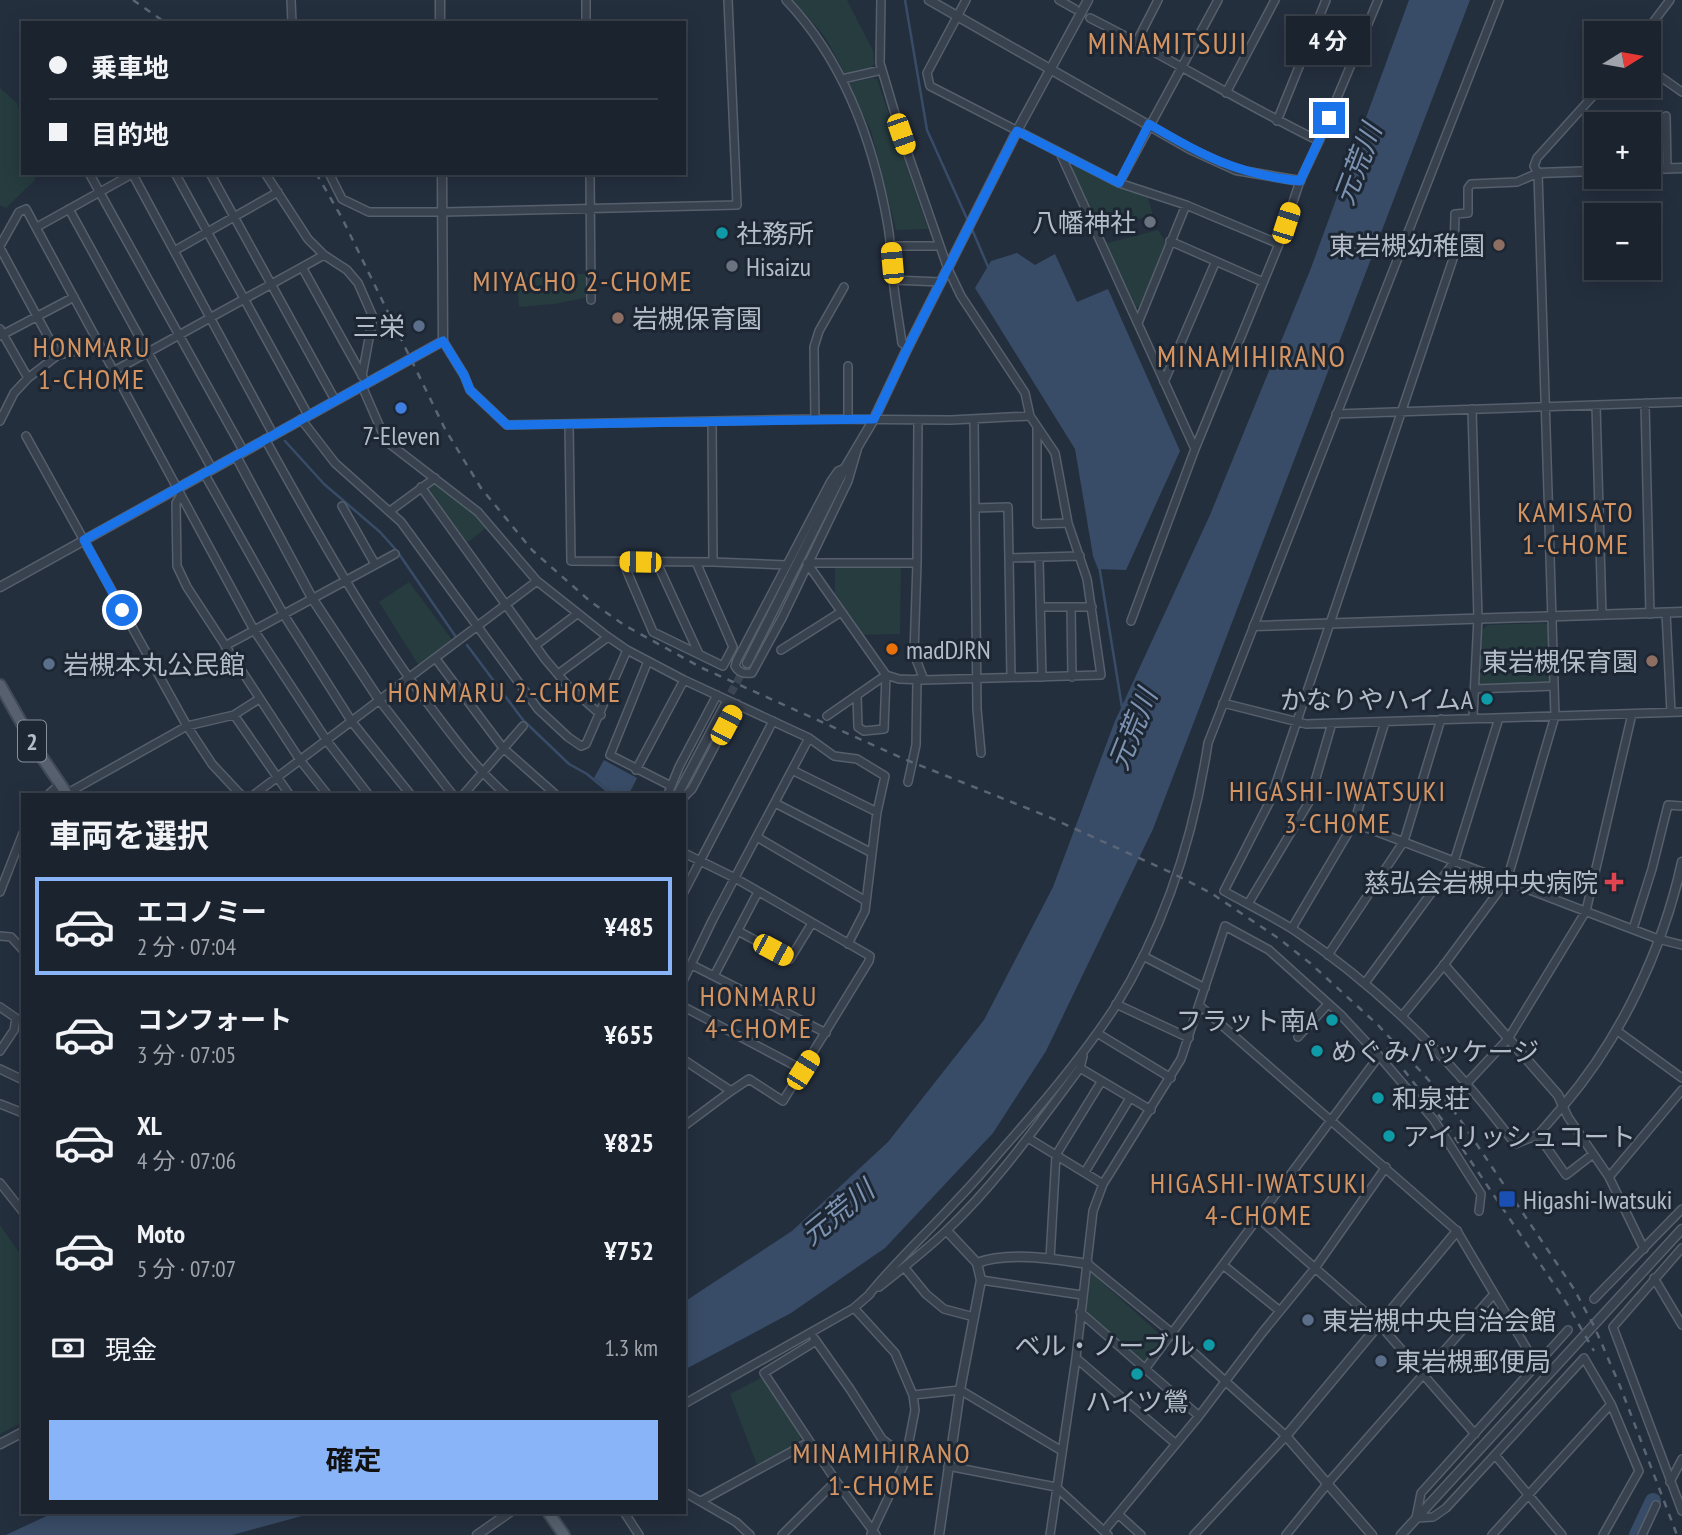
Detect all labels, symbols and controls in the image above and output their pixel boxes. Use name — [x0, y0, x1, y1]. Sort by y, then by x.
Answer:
callout: 4 分 — [1287, 17, 1371, 66]
north arrow — [1584, 21, 1661, 98]
map controls — [1584, 21, 1661, 280]
district label: MINAMITSUJI — [1088, 23, 1248, 62]
text: 4 分 — [1309, 26, 1347, 55]
text: 乗車地 — [91, 51, 169, 84]
route end — [1313, 102, 1345, 134]
car — [885, 111, 918, 157]
button: + — [1584, 112, 1661, 189]
water label: 元荒川 — [1325, 115, 1390, 210]
text: 目的地 — [91, 118, 169, 151]
car — [1270, 200, 1303, 246]
button: − — [1584, 203, 1661, 280]
place label: 八幡神社 — [1032, 206, 1136, 239]
marker: 八幡神社 — [1142, 214, 1158, 230]
place label: 社務所 — [736, 217, 814, 250]
marker: 社務所 — [714, 225, 730, 241]
place label: 東岩槻幼稚園 — [1329, 229, 1485, 262]
marker: 東岩槻幼稚園 — [1491, 237, 1507, 253]
car — [880, 241, 905, 285]
place label: Hisaizu — [746, 250, 811, 283]
marker: Hisaizu — [724, 258, 740, 274]
district label: MIYACHO 2-CHOME — [472, 262, 694, 299]
place label: 岩槻保育園 — [632, 302, 762, 335]
place label: 三栄 — [353, 310, 405, 343]
marker: 岩槻保育園 — [610, 310, 626, 326]
marker: 三栄 — [411, 318, 427, 334]
district label: HONMARU 1-CHOME — [33, 328, 151, 397]
district label: MINAMIHIRANO — [1157, 336, 1347, 375]
marker: 7-Eleven — [393, 400, 409, 416]
place label: 7-Eleven — [362, 419, 440, 452]
district label: KAMISATO 1-CHOME — [1517, 493, 1635, 562]
car — [619, 551, 662, 573]
route start — [106, 594, 138, 626]
place label: madDJRN — [906, 633, 991, 666]
marker: madDJRN — [884, 641, 900, 657]
place label: 東岩槻保育園 — [1482, 645, 1638, 678]
place label: 岩槻本丸公民館 — [63, 648, 245, 681]
marker: 東岩槻保育園 — [1644, 653, 1660, 669]
marker: 岩槻本丸公民館 — [41, 656, 57, 672]
district label: HONMARU 2-CHOME — [388, 673, 622, 710]
water label: 元荒川 — [1099, 680, 1166, 775]
place label: かなりやハイムA — [1280, 683, 1474, 716]
marker: かなりやハイムA — [1479, 691, 1495, 707]
car — [707, 702, 746, 748]
road number: 2 — [18, 720, 46, 762]
district label: HIGASHI-IWATSUKI 3-CHOME — [1229, 772, 1447, 841]
text: 車両を選択 — [49, 814, 209, 856]
place label: 慈弘会岩槻中央病院 — [1364, 866, 1598, 899]
marker: 慈弘会岩槻中央病院 — [1604, 872, 1624, 892]
icon: car — [53, 895, 116, 958]
text: エコノミー — [137, 895, 267, 928]
text: ¥485 — [604, 910, 654, 943]
car — [750, 931, 797, 969]
text: 2 分 · 07:04 — [137, 932, 236, 961]
district label: HONMARU 4-CHOME — [700, 977, 818, 1046]
icon: car — [53, 1003, 116, 1066]
text: コンフォート — [137, 1003, 292, 1036]
place label: フラット南A — [1176, 1004, 1319, 1037]
marker: フラット南A — [1324, 1012, 1340, 1028]
text: ¥655 — [604, 1018, 654, 1051]
place label: めぐみパッケージ — [1331, 1035, 1539, 1068]
text: 3 分 · 07:05 — [137, 1040, 236, 1069]
marker: めぐみパッケージ — [1309, 1043, 1325, 1059]
car — [783, 1047, 824, 1093]
place label: 和泉荘 — [1392, 1082, 1470, 1115]
marker: 和泉荘 — [1370, 1090, 1386, 1106]
text: XL — [137, 1109, 162, 1142]
icon: car — [53, 1111, 116, 1174]
place label: アイリッシュコート — [1403, 1120, 1636, 1153]
text: ¥825 — [604, 1126, 654, 1159]
marker: アイリッシュコート — [1381, 1128, 1397, 1144]
text: 4 分 · 07:06 — [137, 1146, 236, 1175]
district label: HIGASHI-IWATSUKI 4-CHOME — [1150, 1164, 1368, 1233]
water label: 元荒川 — [793, 1169, 884, 1253]
place label: Higashi-Iwatsuki — [1523, 1183, 1672, 1216]
marker: Higashi-Iwatsuki — [1497, 1189, 1517, 1209]
text: Moto — [137, 1217, 185, 1250]
icon: car — [53, 1219, 116, 1282]
text: ¥752 — [604, 1234, 654, 1267]
text: 5 分 · 07:07 — [137, 1254, 236, 1283]
place label: 東岩槻中央自治会館 — [1322, 1304, 1556, 1337]
marker: 東岩槻中央自治会館 — [1300, 1312, 1316, 1328]
icon: cash — [49, 1329, 87, 1367]
place label: ベル・ノーブル — [1015, 1329, 1195, 1362]
text: 現金 — [105, 1333, 157, 1366]
text: 1.3 km — [604, 1333, 658, 1362]
marker: ベル・ノーブル — [1201, 1337, 1217, 1353]
place label: 東岩槻郵便局 — [1395, 1345, 1551, 1378]
marker: 東岩槻郵便局 — [1373, 1353, 1389, 1369]
marker: ハイツ鶯 — [1129, 1366, 1145, 1382]
place label: ハイツ鶯 — [1085, 1385, 1189, 1418]
button: 確定 — [49, 1420, 658, 1500]
district label: MINAMIHIRANO 1-CHOME — [792, 1434, 972, 1503]

